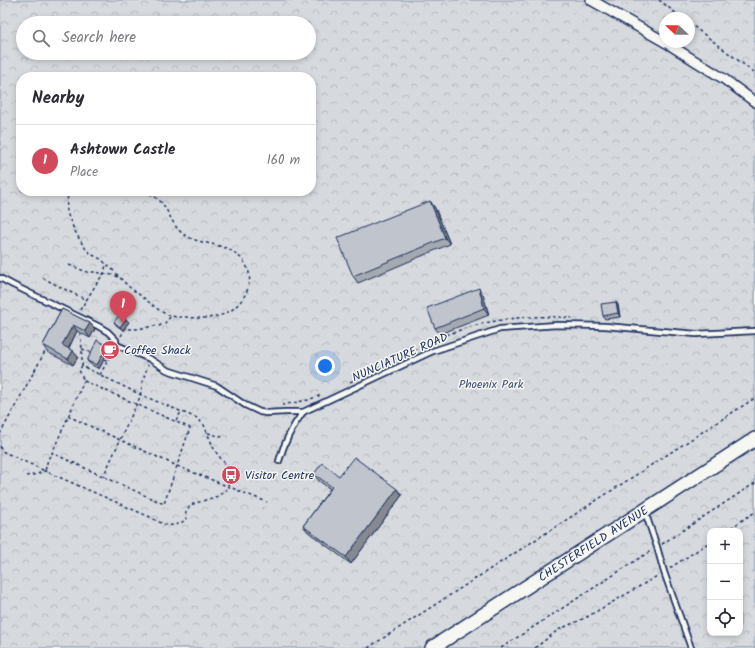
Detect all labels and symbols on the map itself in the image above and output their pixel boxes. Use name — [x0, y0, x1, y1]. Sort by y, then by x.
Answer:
north arrow — [659, 12, 695, 48]
pin: 1 — [110, 291, 136, 324]
street label: NUNCIATURE ROAD — [349, 328, 452, 387]
cafe icon: Coffee Shack — [99, 339, 121, 361]
place label: Coffee Shack — [124, 341, 191, 360]
your location — [315, 356, 335, 376]
park label: Phoenix Park — [459, 375, 524, 394]
bus stop icon: Visitor Centre — [220, 464, 242, 486]
place label: Visitor Centre — [245, 466, 315, 485]
street label: CHESTERFIELD AVENUE — [534, 501, 653, 587]

